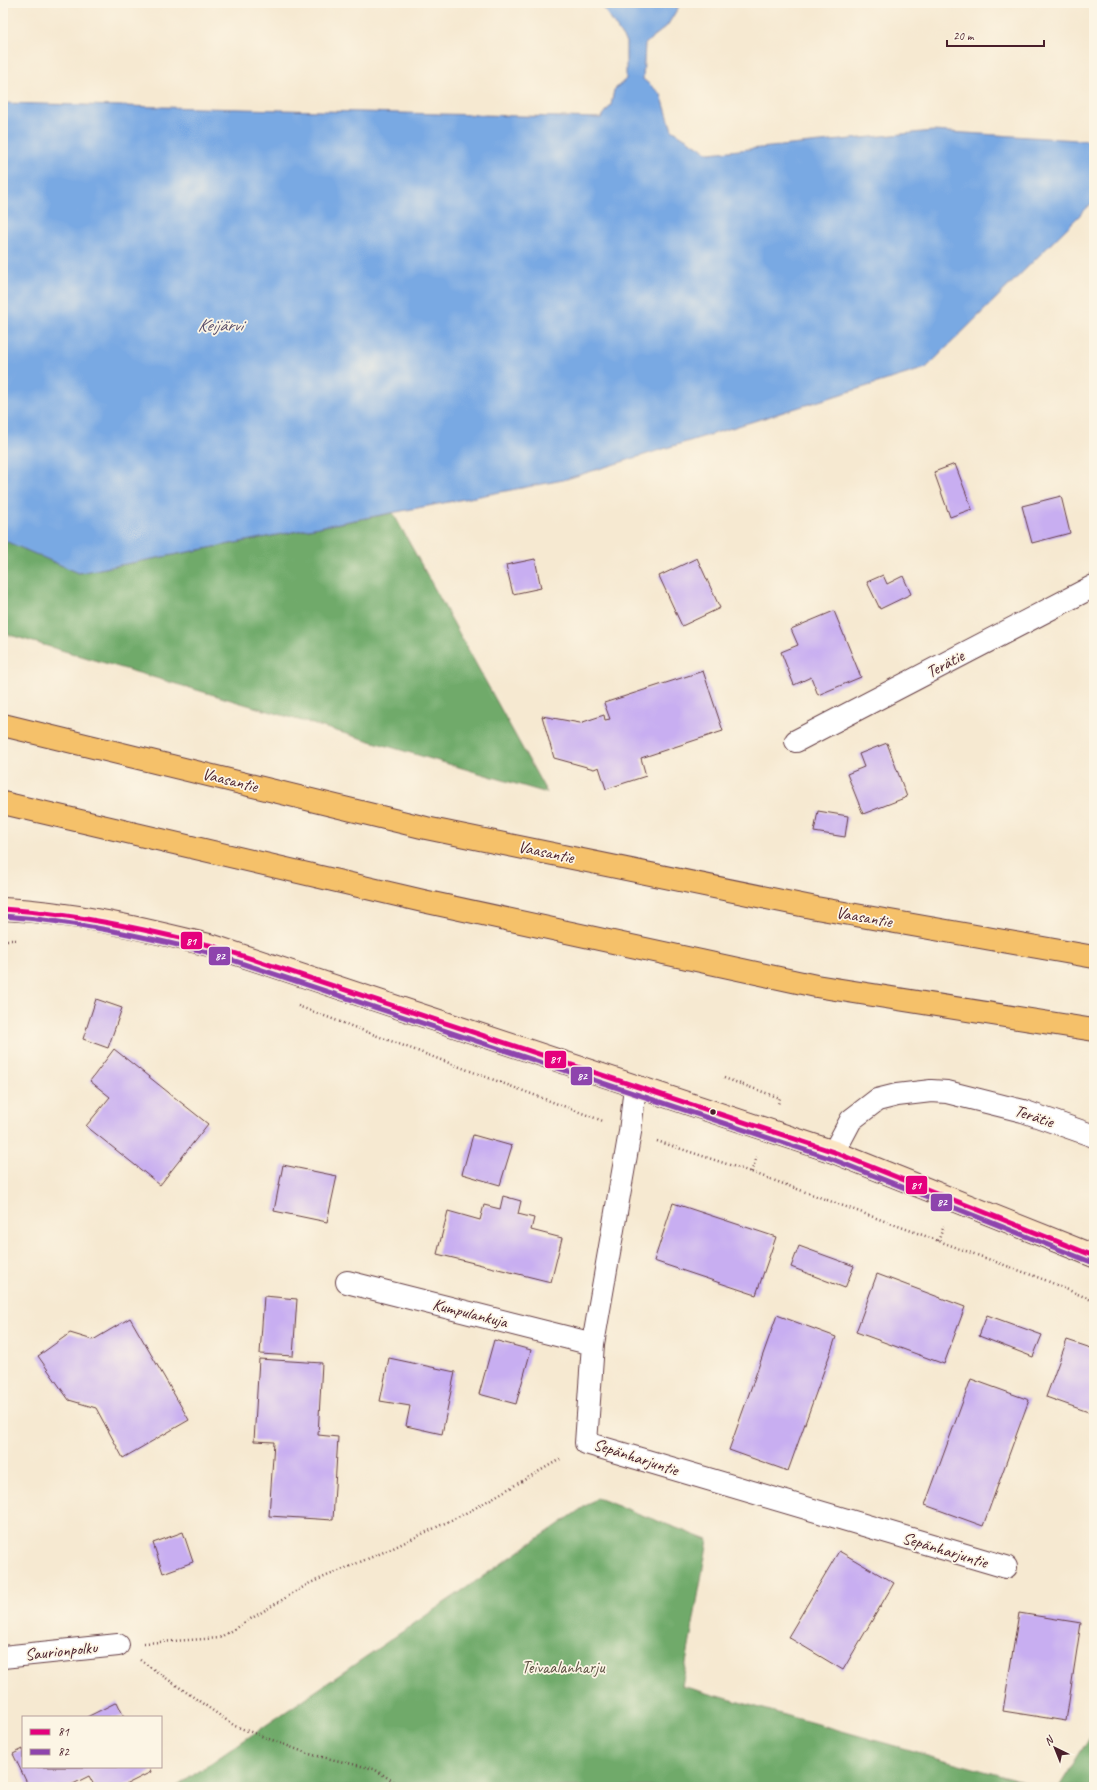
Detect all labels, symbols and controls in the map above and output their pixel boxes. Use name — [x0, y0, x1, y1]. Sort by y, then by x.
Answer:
scale bar — [947, 22, 1044, 48]
text: 20 m — [953, 28, 975, 44]
water label: Keijärvi — [198, 314, 247, 336]
street label: Terätie — [923, 645, 969, 683]
street label: Vaasantie — [200, 763, 261, 797]
street label: Vaasantie — [516, 836, 577, 868]
street label: Vaasantie — [834, 902, 895, 932]
line badge: 81 — [180, 931, 203, 950]
text: 81 — [186, 934, 197, 948]
line badge: 82 — [208, 946, 231, 966]
text: 82 — [215, 949, 226, 963]
line badge: 81 — [544, 1050, 567, 1069]
text: 81 — [550, 1052, 561, 1066]
line badge: 82 — [570, 1066, 593, 1086]
text: 82 — [577, 1069, 588, 1083]
street label: Terätie — [1012, 1100, 1058, 1133]
unlabelled marker — [708, 1107, 718, 1117]
line badge: 81 — [905, 1175, 928, 1195]
text: 81 — [911, 1178, 922, 1192]
line badge: 82 — [930, 1193, 953, 1212]
text: 82 — [937, 1195, 948, 1209]
street label: Kumpulankuja — [430, 1294, 511, 1333]
street label: Sepänharjuntie — [591, 1433, 682, 1481]
street label: Sepänharjuntie — [900, 1527, 992, 1573]
street label: Saurionpolku — [24, 1637, 100, 1665]
park label: Teivaalanharju — [521, 1657, 606, 1678]
legend — [22, 1716, 162, 1768]
text: 81 — [58, 1724, 69, 1740]
north arrow — [1035, 1728, 1075, 1768]
text: N — [1041, 1732, 1057, 1748]
text: 82 — [58, 1744, 70, 1760]

